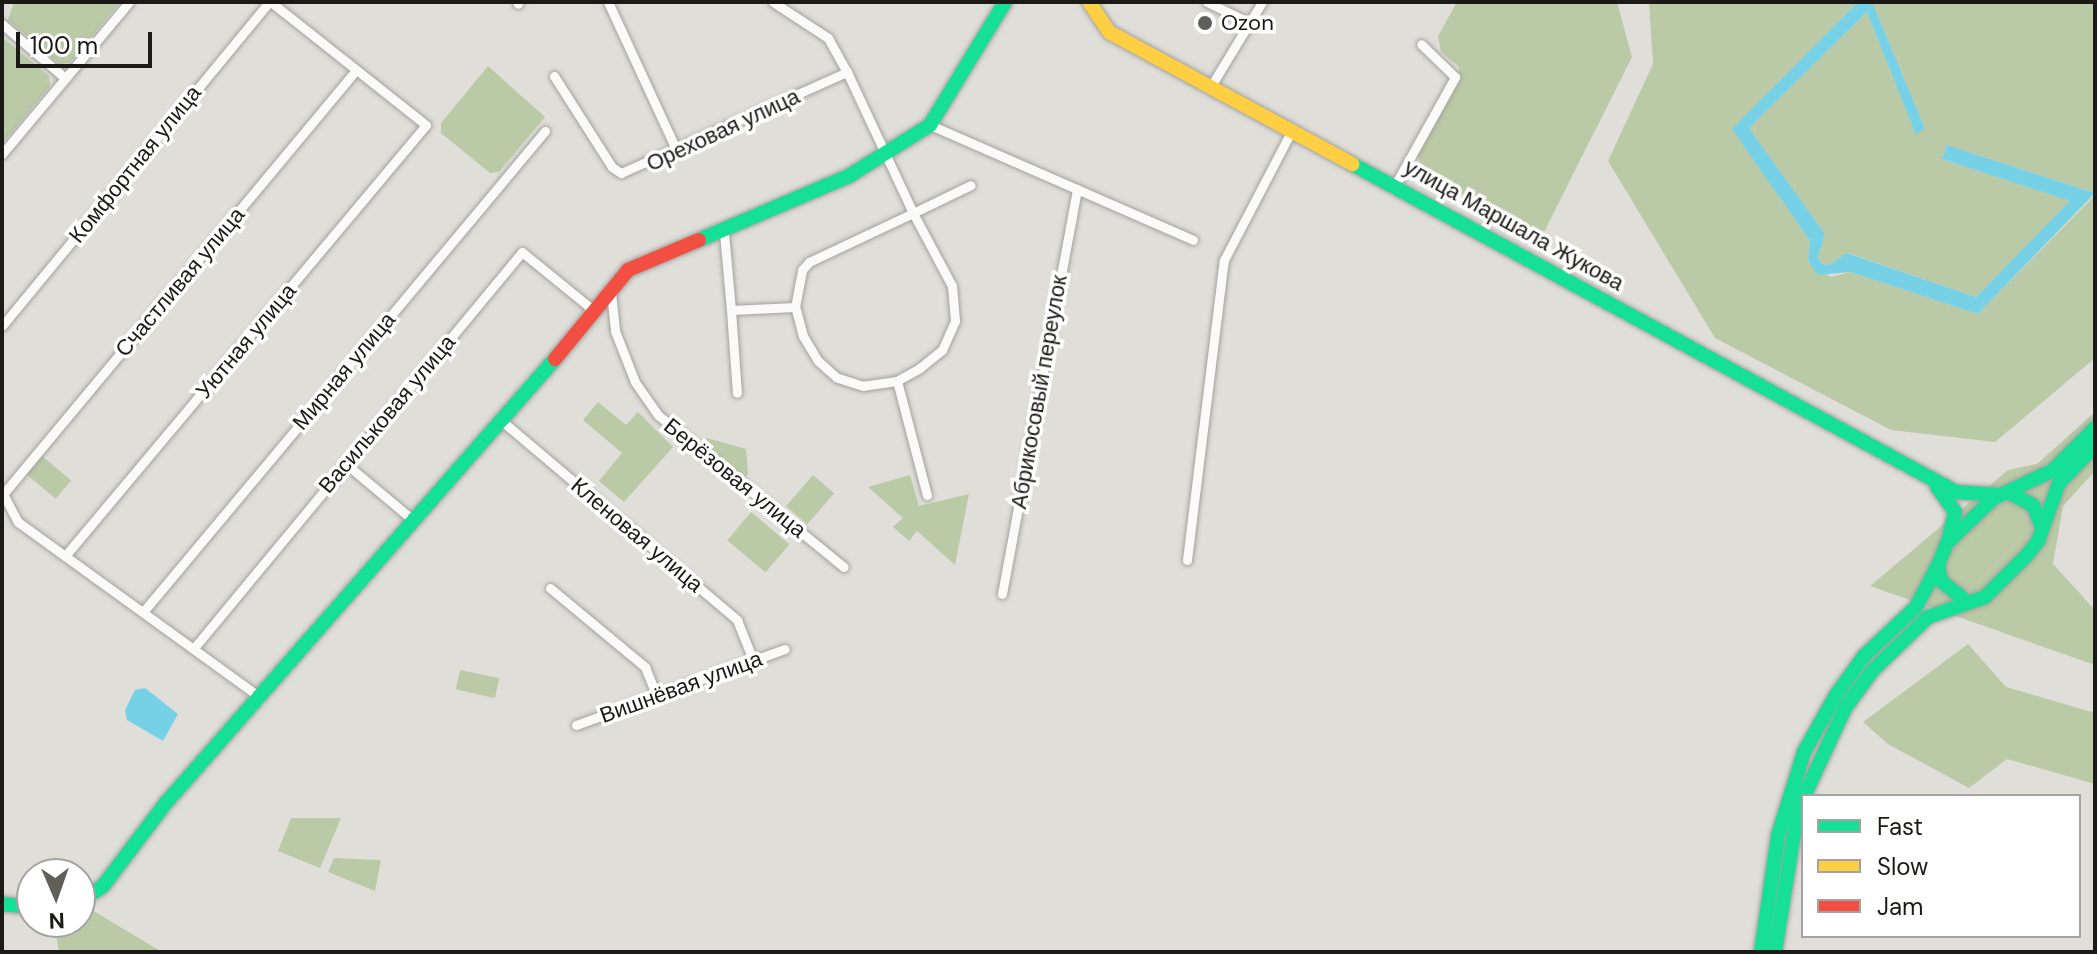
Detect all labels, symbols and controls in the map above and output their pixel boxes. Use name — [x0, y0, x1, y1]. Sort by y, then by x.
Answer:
place label: Ozon — [1221, 10, 1274, 36]
marker: Ozon — [1196, 14, 1214, 32]
scale bar — [20, 16, 156, 66]
text: 100 m — [30, 30, 98, 61]
street label: Комфортная улица — [63, 80, 207, 248]
street label: Ореховая улица — [642, 83, 804, 177]
street label: улица Маршала Жукова — [1400, 154, 1628, 296]
street label: Счастливая улица — [110, 202, 250, 362]
street label: Абрикосовый переулок — [1005, 273, 1073, 511]
street label: Уютная улица — [190, 278, 302, 404]
street label: Мирная улица — [287, 307, 401, 435]
street label: Васильковая улица — [313, 329, 461, 499]
street label: Берёзовая улица — [659, 413, 811, 543]
street label: Кленовая улица — [566, 472, 708, 598]
street label: Вишнёвая улица — [596, 645, 766, 729]
legend — [1801, 794, 2081, 938]
text: Fast — [1877, 811, 1923, 842]
text: Slow — [1877, 851, 1928, 882]
north arrow — [16, 858, 96, 938]
text: Jam — [1877, 891, 1923, 922]
text: N — [48, 906, 65, 935]

